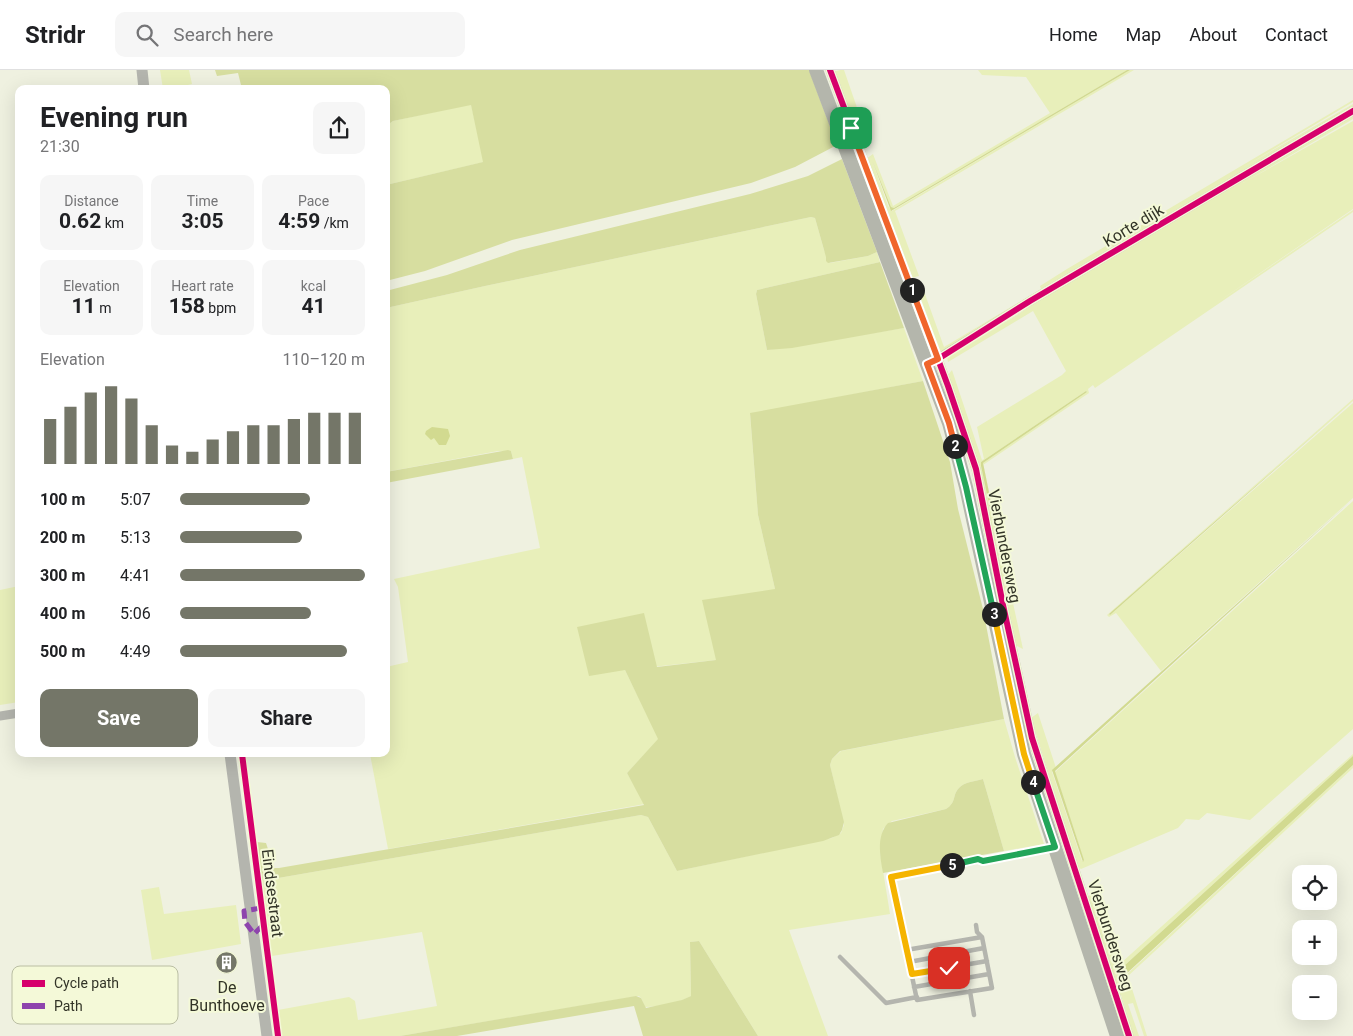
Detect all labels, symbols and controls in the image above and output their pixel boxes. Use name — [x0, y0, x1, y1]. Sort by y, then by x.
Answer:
search box — [115, 12, 465, 57]
text: Stridr — [25, 21, 85, 49]
icon: search — [133, 21, 161, 49]
text: Search here — [173, 23, 273, 46]
text: Home — [1049, 24, 1098, 45]
text: Map — [1126, 24, 1161, 45]
text: About — [1189, 24, 1237, 45]
text: Contact — [1265, 24, 1328, 45]
text: Evening run — [40, 101, 188, 134]
button: share — [313, 102, 365, 154]
pin — [830, 107, 872, 149]
icon: arrive — [837, 114, 865, 142]
text: 21:30 — [40, 137, 80, 156]
text: Distance — [64, 193, 119, 209]
text: Time — [187, 193, 218, 209]
text: Pace — [298, 193, 329, 209]
street label: Korte dijk — [1100, 199, 1168, 251]
text: 0.62 — [59, 209, 101, 233]
text: 3:05 — [181, 209, 224, 233]
text: 4:59 — [278, 209, 320, 233]
text: km — [101, 215, 124, 231]
text: /km — [320, 215, 349, 231]
text: Elevation — [63, 278, 120, 294]
text: Heart rate — [171, 278, 234, 294]
text: kcal — [301, 278, 326, 294]
pin: 1 — [900, 278, 924, 302]
text: 1 — [908, 282, 917, 298]
text: 11 — [72, 294, 96, 318]
text: 158 — [169, 294, 205, 318]
text: 41 — [301, 294, 326, 318]
text: m — [96, 300, 111, 316]
text: bpm — [205, 300, 236, 316]
text: Elevation — [40, 350, 105, 369]
text: 110–120 m — [283, 350, 365, 369]
pin: 2 — [942, 434, 968, 458]
text: 2 — [951, 438, 960, 454]
street label: Vierbundersweg — [984, 488, 1025, 605]
text: 100 m — [40, 490, 85, 509]
text: 5:07 — [120, 490, 151, 509]
text: 200 m — [40, 528, 85, 547]
text: 5:13 — [120, 528, 151, 547]
text: 300 m — [40, 566, 85, 585]
text: 4:41 — [120, 566, 151, 585]
pin: 3 — [982, 602, 1006, 626]
text: 400 m — [40, 604, 85, 623]
text: 5:06 — [120, 604, 151, 623]
text: 3 — [990, 606, 999, 622]
text: 500 m — [40, 642, 85, 661]
text: 4:49 — [120, 642, 151, 661]
button: Save — [40, 689, 198, 747]
button: Share — [208, 689, 365, 747]
pin: 4 — [1020, 770, 1046, 794]
text: 4 — [1029, 774, 1038, 790]
street label: Eindsestraat — [258, 848, 287, 938]
pin: 5 — [940, 852, 964, 878]
text: 5 — [948, 857, 957, 873]
map controls — [1292, 865, 1337, 1020]
button: locate — [1292, 865, 1337, 910]
street label: Vierbundersweg — [1084, 877, 1137, 993]
button: + — [1292, 920, 1337, 965]
pin — [928, 947, 970, 989]
building icon: De Bunthoeve — [215, 951, 239, 975]
icon: check — [935, 954, 963, 982]
legend — [12, 966, 178, 1024]
text: Cycle path — [54, 975, 119, 991]
button: − — [1292, 975, 1337, 1020]
place label: De Bunthoeve — [189, 978, 265, 1015]
text: Path — [54, 998, 83, 1014]

